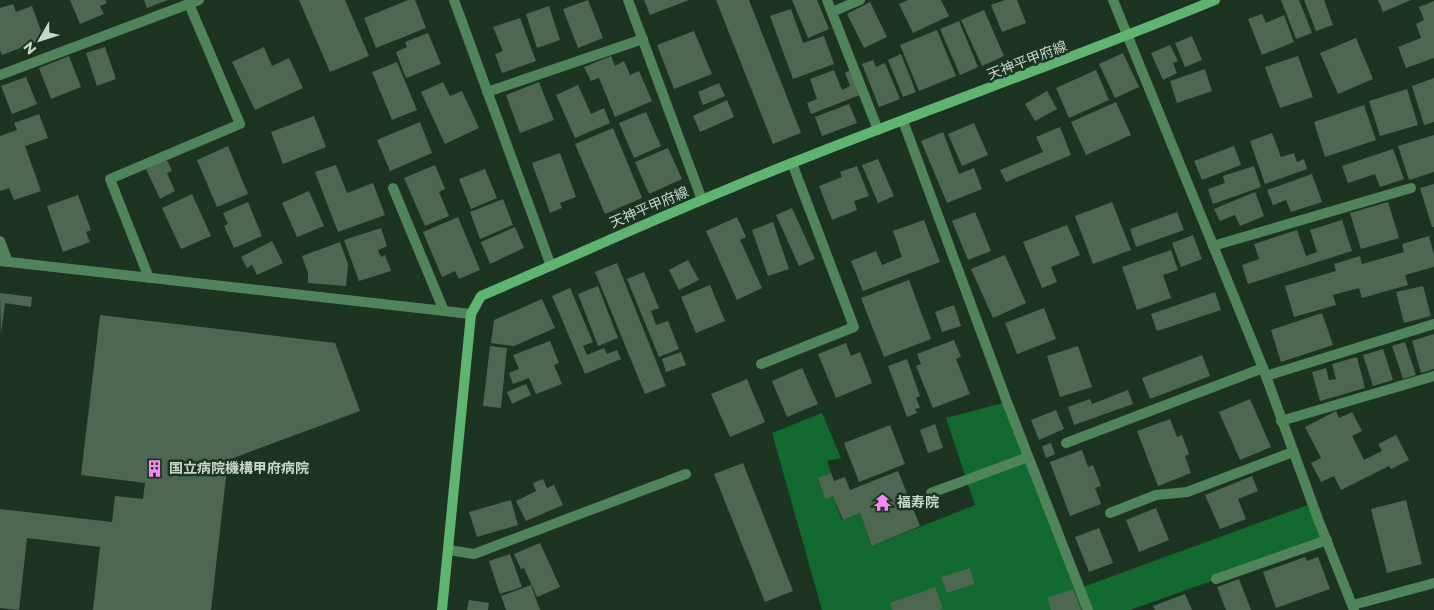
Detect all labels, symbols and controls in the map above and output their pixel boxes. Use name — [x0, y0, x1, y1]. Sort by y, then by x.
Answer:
north arrow — [15, 15, 65, 65]
street label: 天神平甲府線 — [985, 37, 1069, 83]
text: N — [19, 38, 40, 58]
street label: 天神平甲府線 — [607, 182, 691, 232]
building icon: 国立病院機構甲府病院 — [145, 458, 165, 478]
place label: 国立病院機構甲府病院 — [169, 459, 309, 477]
temple icon: 福寿院 — [873, 492, 893, 512]
place label: 福寿院 — [897, 493, 939, 511]

